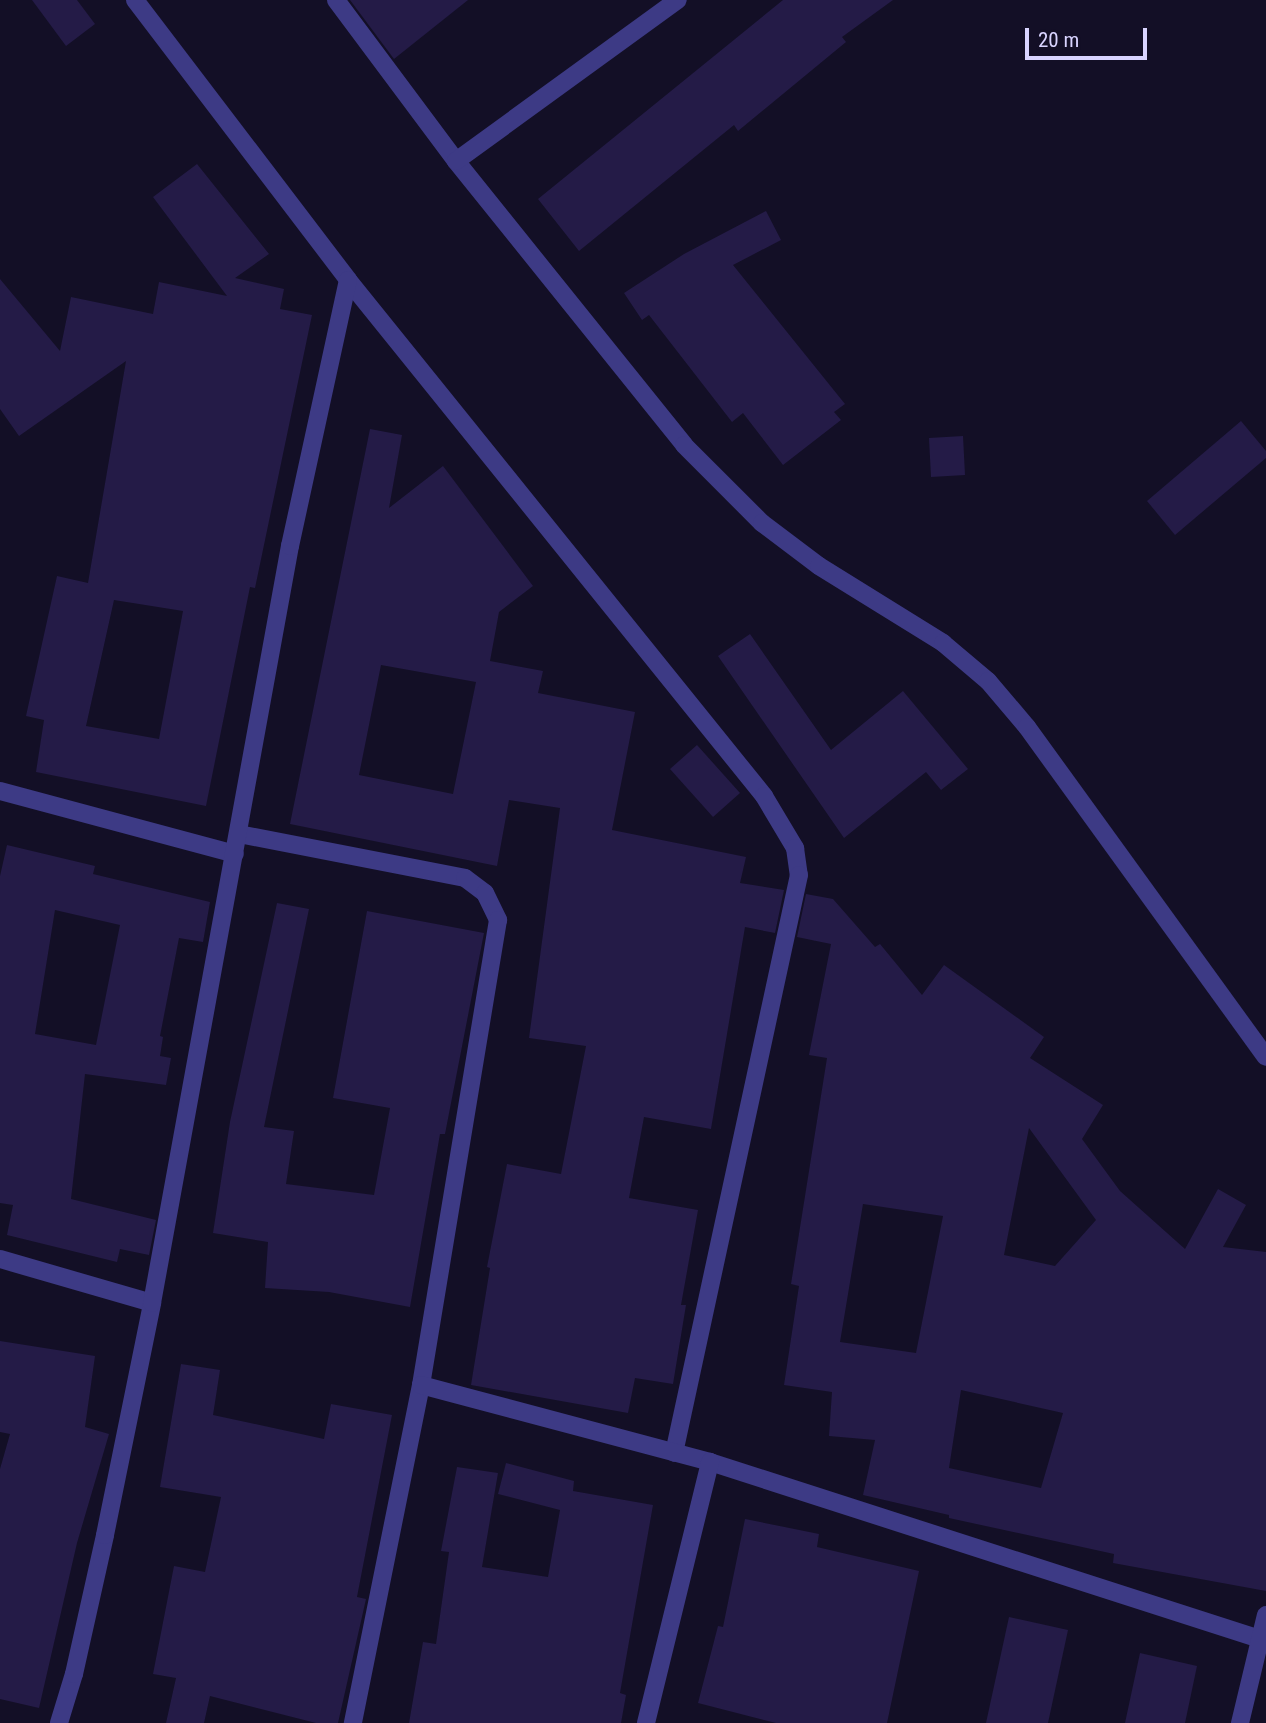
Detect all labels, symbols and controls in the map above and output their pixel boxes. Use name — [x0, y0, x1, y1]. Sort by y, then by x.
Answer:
scale bar — [1028, 14, 1150, 58]
text: 20 m — [1038, 28, 1079, 52]

